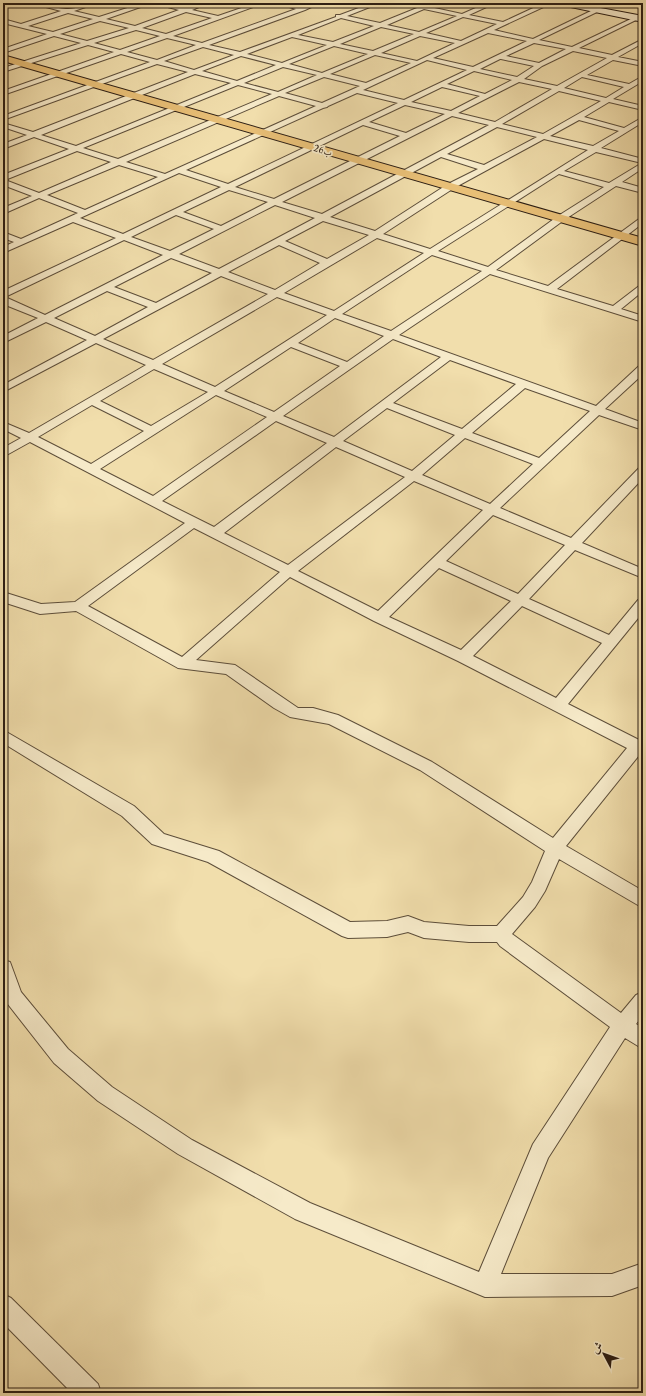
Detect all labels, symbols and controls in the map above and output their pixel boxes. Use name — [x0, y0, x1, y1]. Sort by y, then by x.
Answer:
street label: 26ب — [312, 142, 334, 159]
north arrow — [584, 1334, 624, 1374]
text: ش — [588, 1339, 605, 1356]

